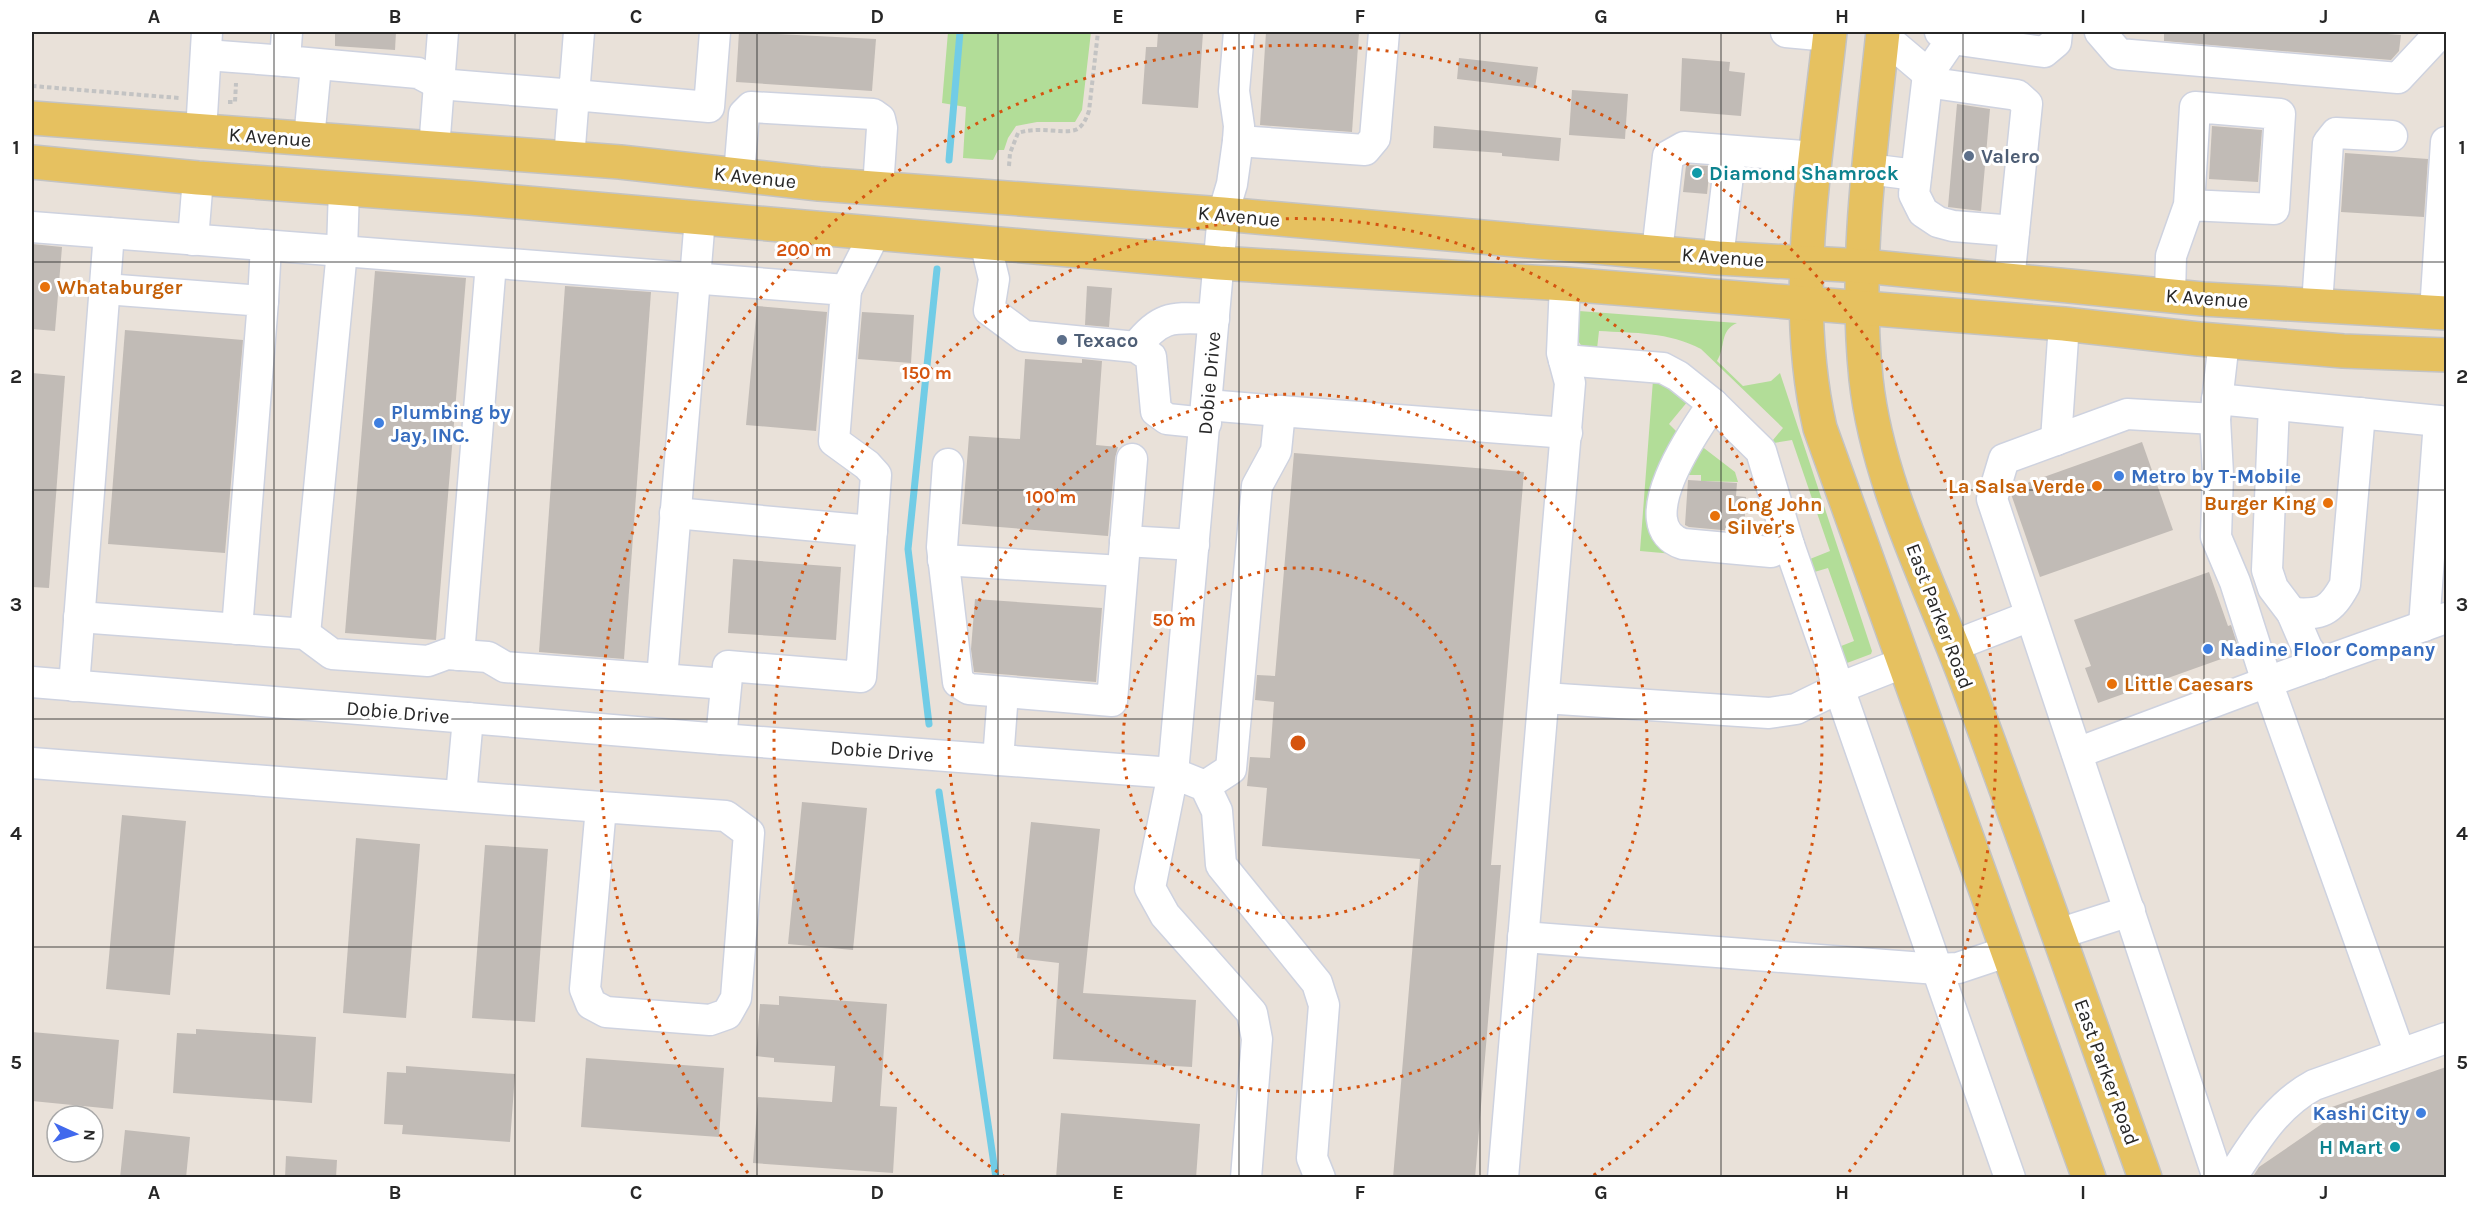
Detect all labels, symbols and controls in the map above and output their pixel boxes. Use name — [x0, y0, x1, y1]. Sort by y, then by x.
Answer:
text: A — [148, 5, 161, 28]
text: B — [389, 5, 401, 28]
text: C — [630, 5, 642, 28]
text: D — [870, 5, 884, 28]
text: E — [1112, 5, 1124, 28]
text: F — [1355, 5, 1366, 28]
text: G — [1594, 5, 1608, 28]
text: H — [1835, 5, 1849, 28]
text: I — [2080, 5, 2086, 28]
text: J — [2320, 5, 2328, 28]
street label: K Avenue — [228, 123, 312, 152]
text: 1 — [12, 136, 20, 159]
text: 1 — [2458, 136, 2466, 159]
place label: Valero — [1981, 145, 2040, 168]
marker: Valero — [1962, 149, 1976, 163]
street label: K Avenue — [713, 162, 797, 193]
place label: Diamond Shamrock — [1709, 162, 1899, 185]
marker: Diamond Shamrock — [1690, 166, 1704, 180]
street label: K Avenue — [1197, 201, 1281, 232]
text: 200 m — [776, 239, 832, 261]
street label: K Avenue — [1681, 243, 1765, 272]
place label: Whataburger — [57, 276, 182, 299]
marker: Whataburger — [38, 280, 52, 294]
street label: K Avenue — [2165, 284, 2249, 313]
place label: Texaco — [1074, 329, 1138, 352]
street label: Dobie Drive — [1194, 330, 1225, 436]
marker: Texaco — [1055, 333, 1069, 347]
text: 150 m — [902, 362, 952, 384]
text: 2 — [10, 365, 22, 388]
text: 2 — [2456, 365, 2468, 388]
place label: Plumbing by Jay, INC. — [391, 401, 511, 447]
marker: Plumbing by Jay, INC. — [372, 416, 386, 430]
place label: Metro by T-Mobile — [2131, 465, 2301, 488]
marker: Metro by T-Mobile — [2112, 469, 2126, 483]
place label: La Salsa Verde — [1948, 475, 2085, 498]
marker: La Salsa Verde — [2090, 479, 2104, 493]
text: 100 m — [1026, 486, 1076, 508]
place label: Burger King — [2204, 492, 2316, 515]
place label: Long John Silver's — [1727, 493, 1822, 539]
marker: Burger King — [2321, 496, 2335, 510]
marker: Long John Silver's — [1708, 509, 1722, 523]
street label: East Parker Road — [1901, 540, 1978, 692]
text: 3 — [10, 593, 22, 616]
text: 3 — [2456, 593, 2468, 616]
text: 50 m — [1152, 609, 1196, 631]
place label: Nadine Floor Company — [2220, 638, 2435, 661]
marker: Nadine Floor Company — [2201, 642, 2215, 656]
place label: Little Caesars — [2124, 673, 2254, 696]
marker: Little Caesars — [2105, 677, 2119, 691]
street label: Dobie Drive — [345, 697, 451, 728]
centre of rings — [1288, 733, 1308, 753]
street label: Dobie Drive — [829, 736, 934, 767]
text: 4 — [10, 822, 22, 845]
text: 4 — [2456, 822, 2468, 845]
street label: East Parker Road — [2069, 996, 2144, 1148]
text: 5 — [10, 1051, 22, 1074]
text: 5 — [2456, 1051, 2468, 1074]
place label: Kashi City — [2312, 1102, 2409, 1125]
north arrow — [45, 1104, 105, 1164]
marker: Kashi City — [2414, 1106, 2428, 1120]
text: N — [80, 1129, 99, 1141]
place label: H Mart — [2319, 1136, 2383, 1159]
marker: H Mart — [2388, 1140, 2402, 1154]
text: A — [148, 1181, 161, 1204]
text: B — [389, 1181, 401, 1204]
text: C — [630, 1181, 642, 1204]
text: D — [870, 1181, 884, 1204]
text: E — [1112, 1181, 1124, 1204]
text: F — [1355, 1181, 1366, 1204]
text: G — [1594, 1181, 1608, 1204]
text: H — [1835, 1181, 1849, 1204]
text: I — [2080, 1181, 2086, 1204]
text: J — [2320, 1181, 2328, 1204]

